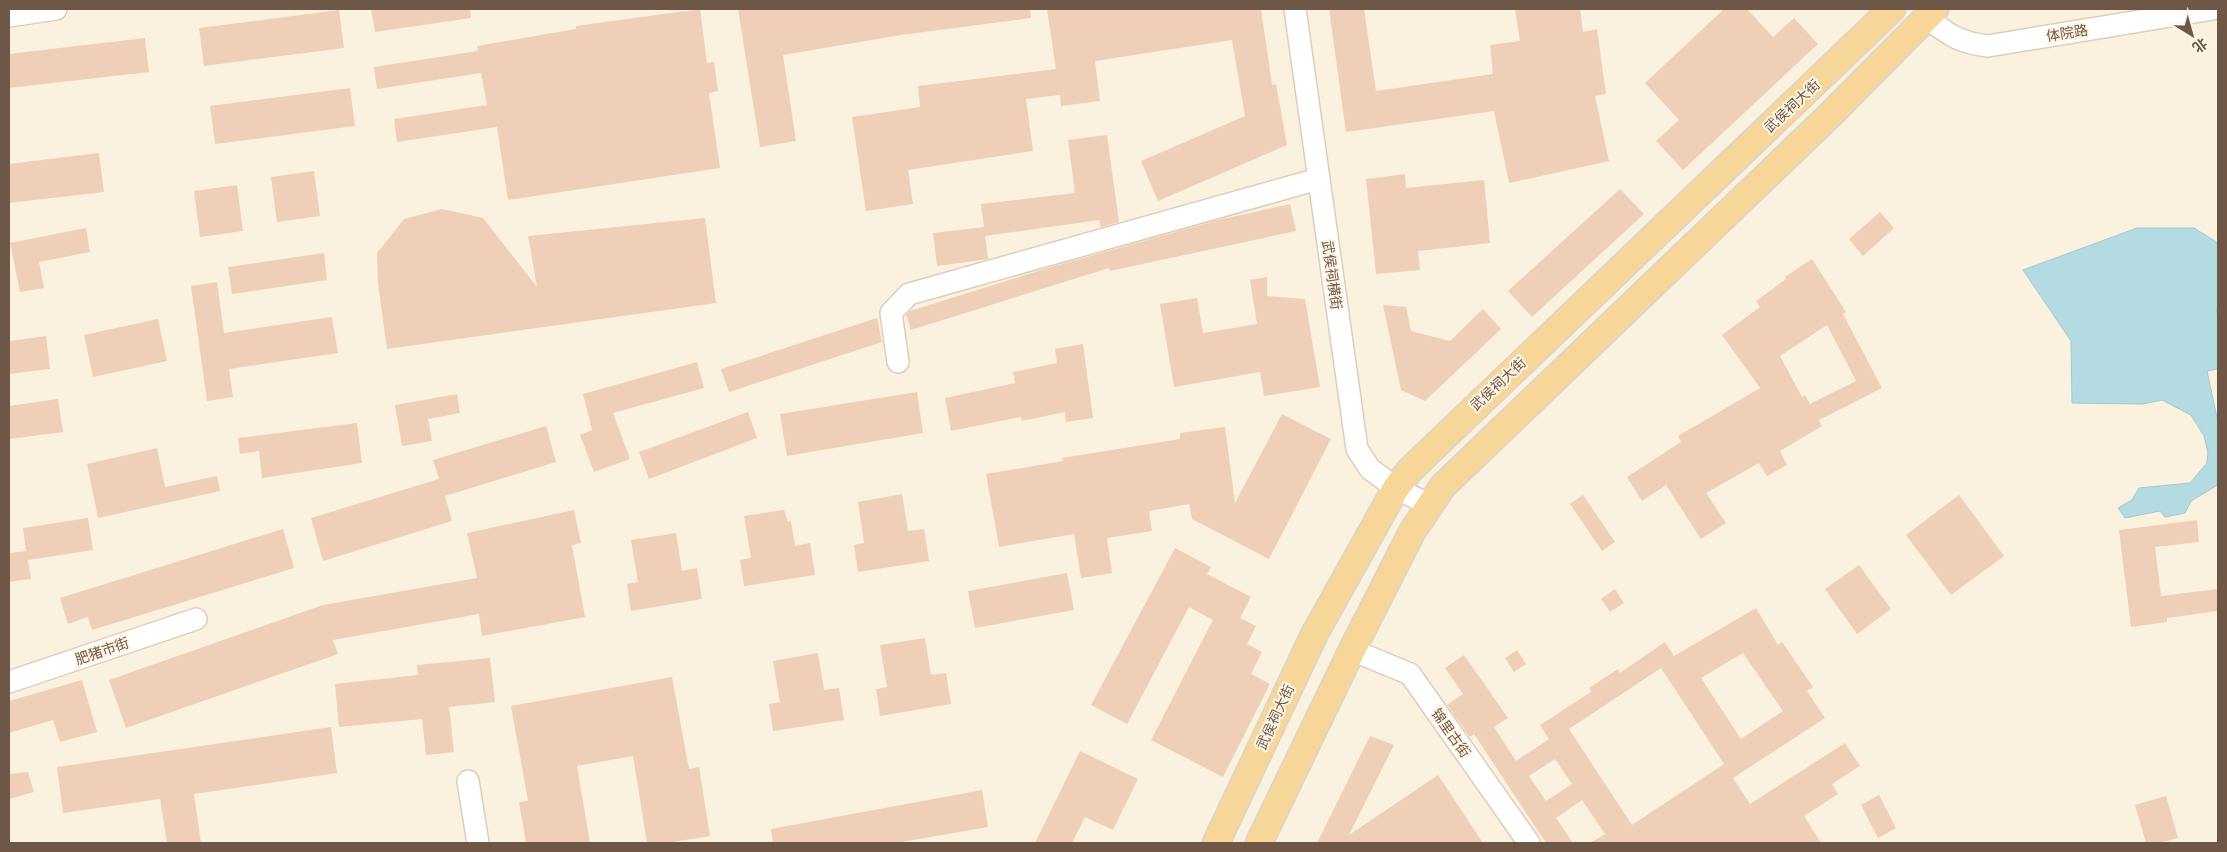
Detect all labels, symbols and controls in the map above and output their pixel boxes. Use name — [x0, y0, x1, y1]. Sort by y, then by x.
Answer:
north arrow — [2167, 10, 2217, 60]
street label: 体院路 — [2045, 20, 2089, 46]
text: 北 — [2188, 33, 2211, 58]
street label: 武侯祠大街 — [1760, 75, 1824, 137]
street label: 武侯祠横街 — [1317, 239, 1347, 311]
street label: 武侯祠大街 — [1466, 353, 1530, 415]
street label: 肥猪市街 — [72, 632, 132, 670]
street label: 武侯祠大街 — [1251, 681, 1299, 753]
street label: 锦里古街 — [1427, 704, 1475, 762]

